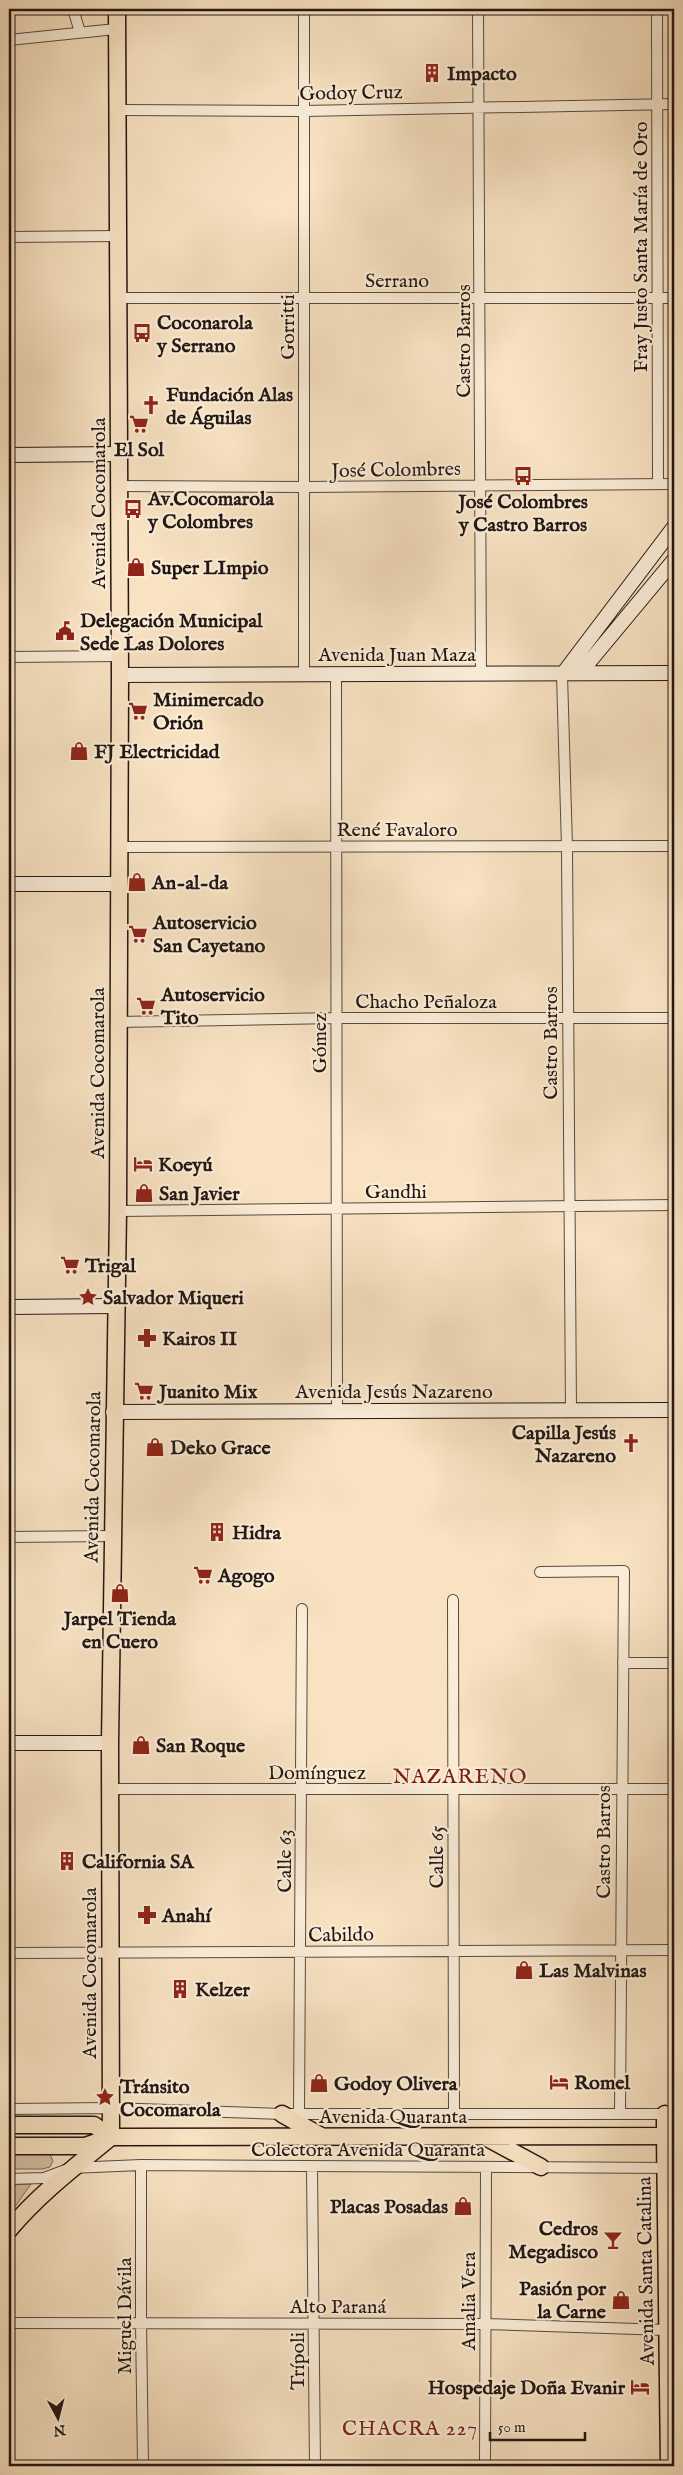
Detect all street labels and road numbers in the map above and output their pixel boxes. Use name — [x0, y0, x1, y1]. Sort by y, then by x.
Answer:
street label: Godoy Cruz — [299, 80, 403, 107]
street label: Fray Justo Santa María de Oro — [629, 121, 654, 372]
street label: Serrano — [365, 269, 429, 294]
street label: Castro Barros — [452, 284, 477, 398]
street label: Gorritti — [276, 294, 301, 360]
street label: Avenida Cocomarola — [87, 417, 112, 590]
street label: José Colombres — [329, 457, 461, 484]
street label: Avenida Juan Maza — [317, 643, 476, 668]
street label: René Favaloro — [337, 818, 458, 843]
street label: Castro Barros — [539, 986, 564, 1100]
street label: Avenida Cocomarola — [86, 987, 111, 1160]
street label: Chacho Peñaloza — [355, 990, 497, 1015]
street label: Gómez — [308, 1013, 333, 1073]
street label: Gandhi — [365, 1180, 427, 1205]
street label: Avenida Jesús Nazareno — [294, 1380, 493, 1405]
street label: Avenida Cocomarola — [79, 1391, 107, 1564]
street label: Domínguez — [268, 1761, 366, 1786]
street label: Castro Barros — [592, 1785, 617, 1899]
street label: Calle 65 — [425, 1825, 450, 1889]
street label: Calle 63 — [273, 1829, 298, 1893]
street label: Avenida Cocomarola — [78, 1887, 103, 2060]
street label: Cabildo — [308, 1922, 374, 1949]
street label: Avenida Quaranta — [318, 2105, 467, 2130]
street label: Colectora Avenida Quaranta — [251, 2138, 485, 2163]
street label: Avenida Santa Catalina — [632, 2176, 661, 2366]
street label: Amalia Vera — [457, 2251, 482, 2351]
street label: Miguel Dávila — [113, 2257, 138, 2375]
street label: Alto Paraná — [289, 2295, 387, 2320]
street label: Trípoli — [286, 2332, 311, 2390]

